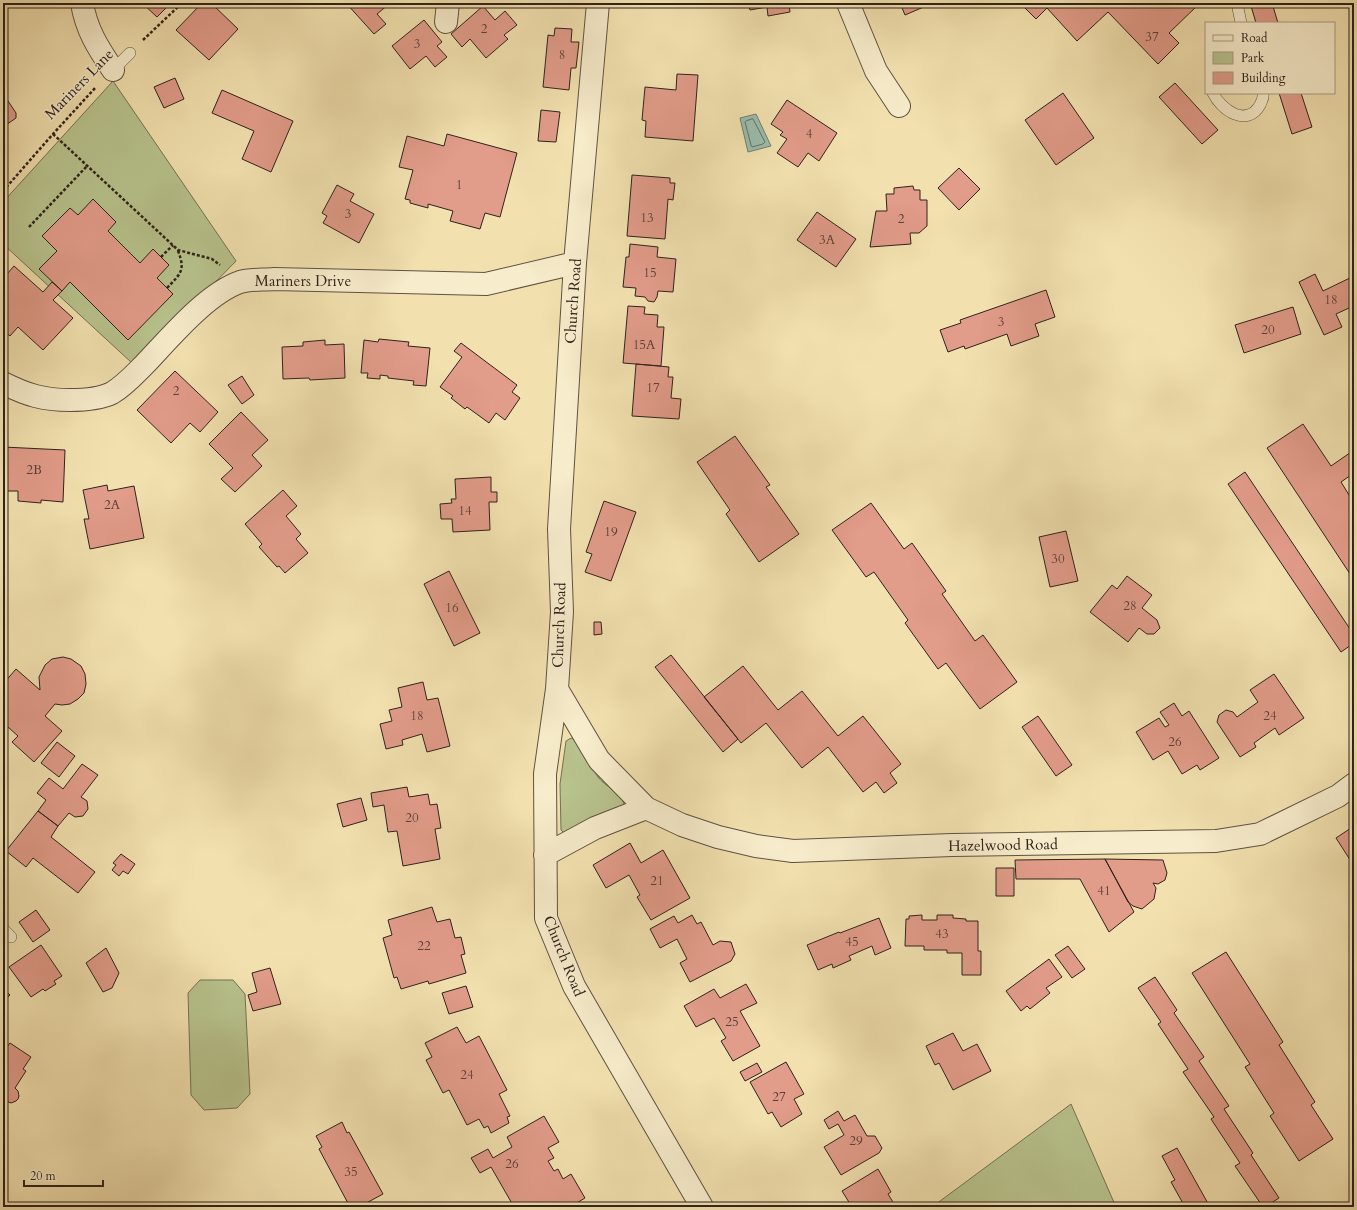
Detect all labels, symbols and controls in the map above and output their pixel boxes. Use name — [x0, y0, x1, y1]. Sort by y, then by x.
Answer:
house number: 2 — [481, 20, 488, 38]
legend — [1205, 22, 1335, 94]
house number: 37 — [1145, 28, 1159, 46]
text: Road — [1241, 30, 1268, 46]
house number: 3 — [414, 35, 420, 53]
street label: Mariners Lane — [40, 44, 118, 124]
house number: 8 — [559, 46, 565, 64]
text: Park — [1241, 50, 1265, 66]
text: Building — [1241, 70, 1286, 86]
house number: 4 — [806, 125, 813, 143]
house number: 1 — [456, 176, 462, 194]
house number: 3 — [345, 205, 351, 223]
house number: 13 — [640, 209, 654, 227]
house number: 2 — [898, 210, 905, 228]
house number: 3A — [819, 231, 836, 249]
street label: Church Road — [560, 258, 586, 344]
house number: 15 — [643, 264, 657, 282]
street label: Mariners Drive — [255, 271, 351, 291]
house number: 18 — [1324, 291, 1338, 309]
house number: 3 — [998, 313, 1004, 331]
house number: 20 — [1261, 321, 1275, 339]
house number: 15A — [633, 336, 656, 354]
house number: 17 — [646, 379, 660, 397]
house number: 2 — [173, 382, 180, 400]
house number: 2B — [26, 461, 42, 479]
house number: 2A — [104, 496, 121, 514]
house number: 14 — [458, 502, 472, 520]
house number: 19 — [604, 523, 618, 541]
house number: 30 — [1051, 550, 1065, 568]
street label: Church Road — [548, 582, 570, 668]
house number: 28 — [1123, 597, 1137, 615]
house number: 16 — [445, 599, 459, 617]
house number: 18 — [410, 707, 424, 725]
house number: 24 — [1263, 707, 1277, 725]
house number: 26 — [1168, 733, 1182, 751]
house number: 20 — [405, 809, 419, 827]
street label: Hazelwood Road — [948, 834, 1058, 856]
house number: 21 — [650, 872, 664, 890]
house number: 41 — [1097, 882, 1111, 900]
street label: Church Road — [539, 913, 589, 999]
house number: 43 — [935, 925, 949, 943]
house number: 45 — [845, 933, 859, 951]
house number: 22 — [417, 937, 431, 955]
house number: 25 — [725, 1013, 739, 1031]
house number: 24 — [460, 1066, 474, 1084]
house number: 27 — [772, 1088, 786, 1106]
house number: 29 — [849, 1132, 863, 1150]
house number: 26 — [505, 1155, 519, 1173]
scale bar — [24, 1162, 103, 1188]
house number: 35 — [344, 1163, 358, 1181]
text: 20 m — [30, 1168, 57, 1184]

